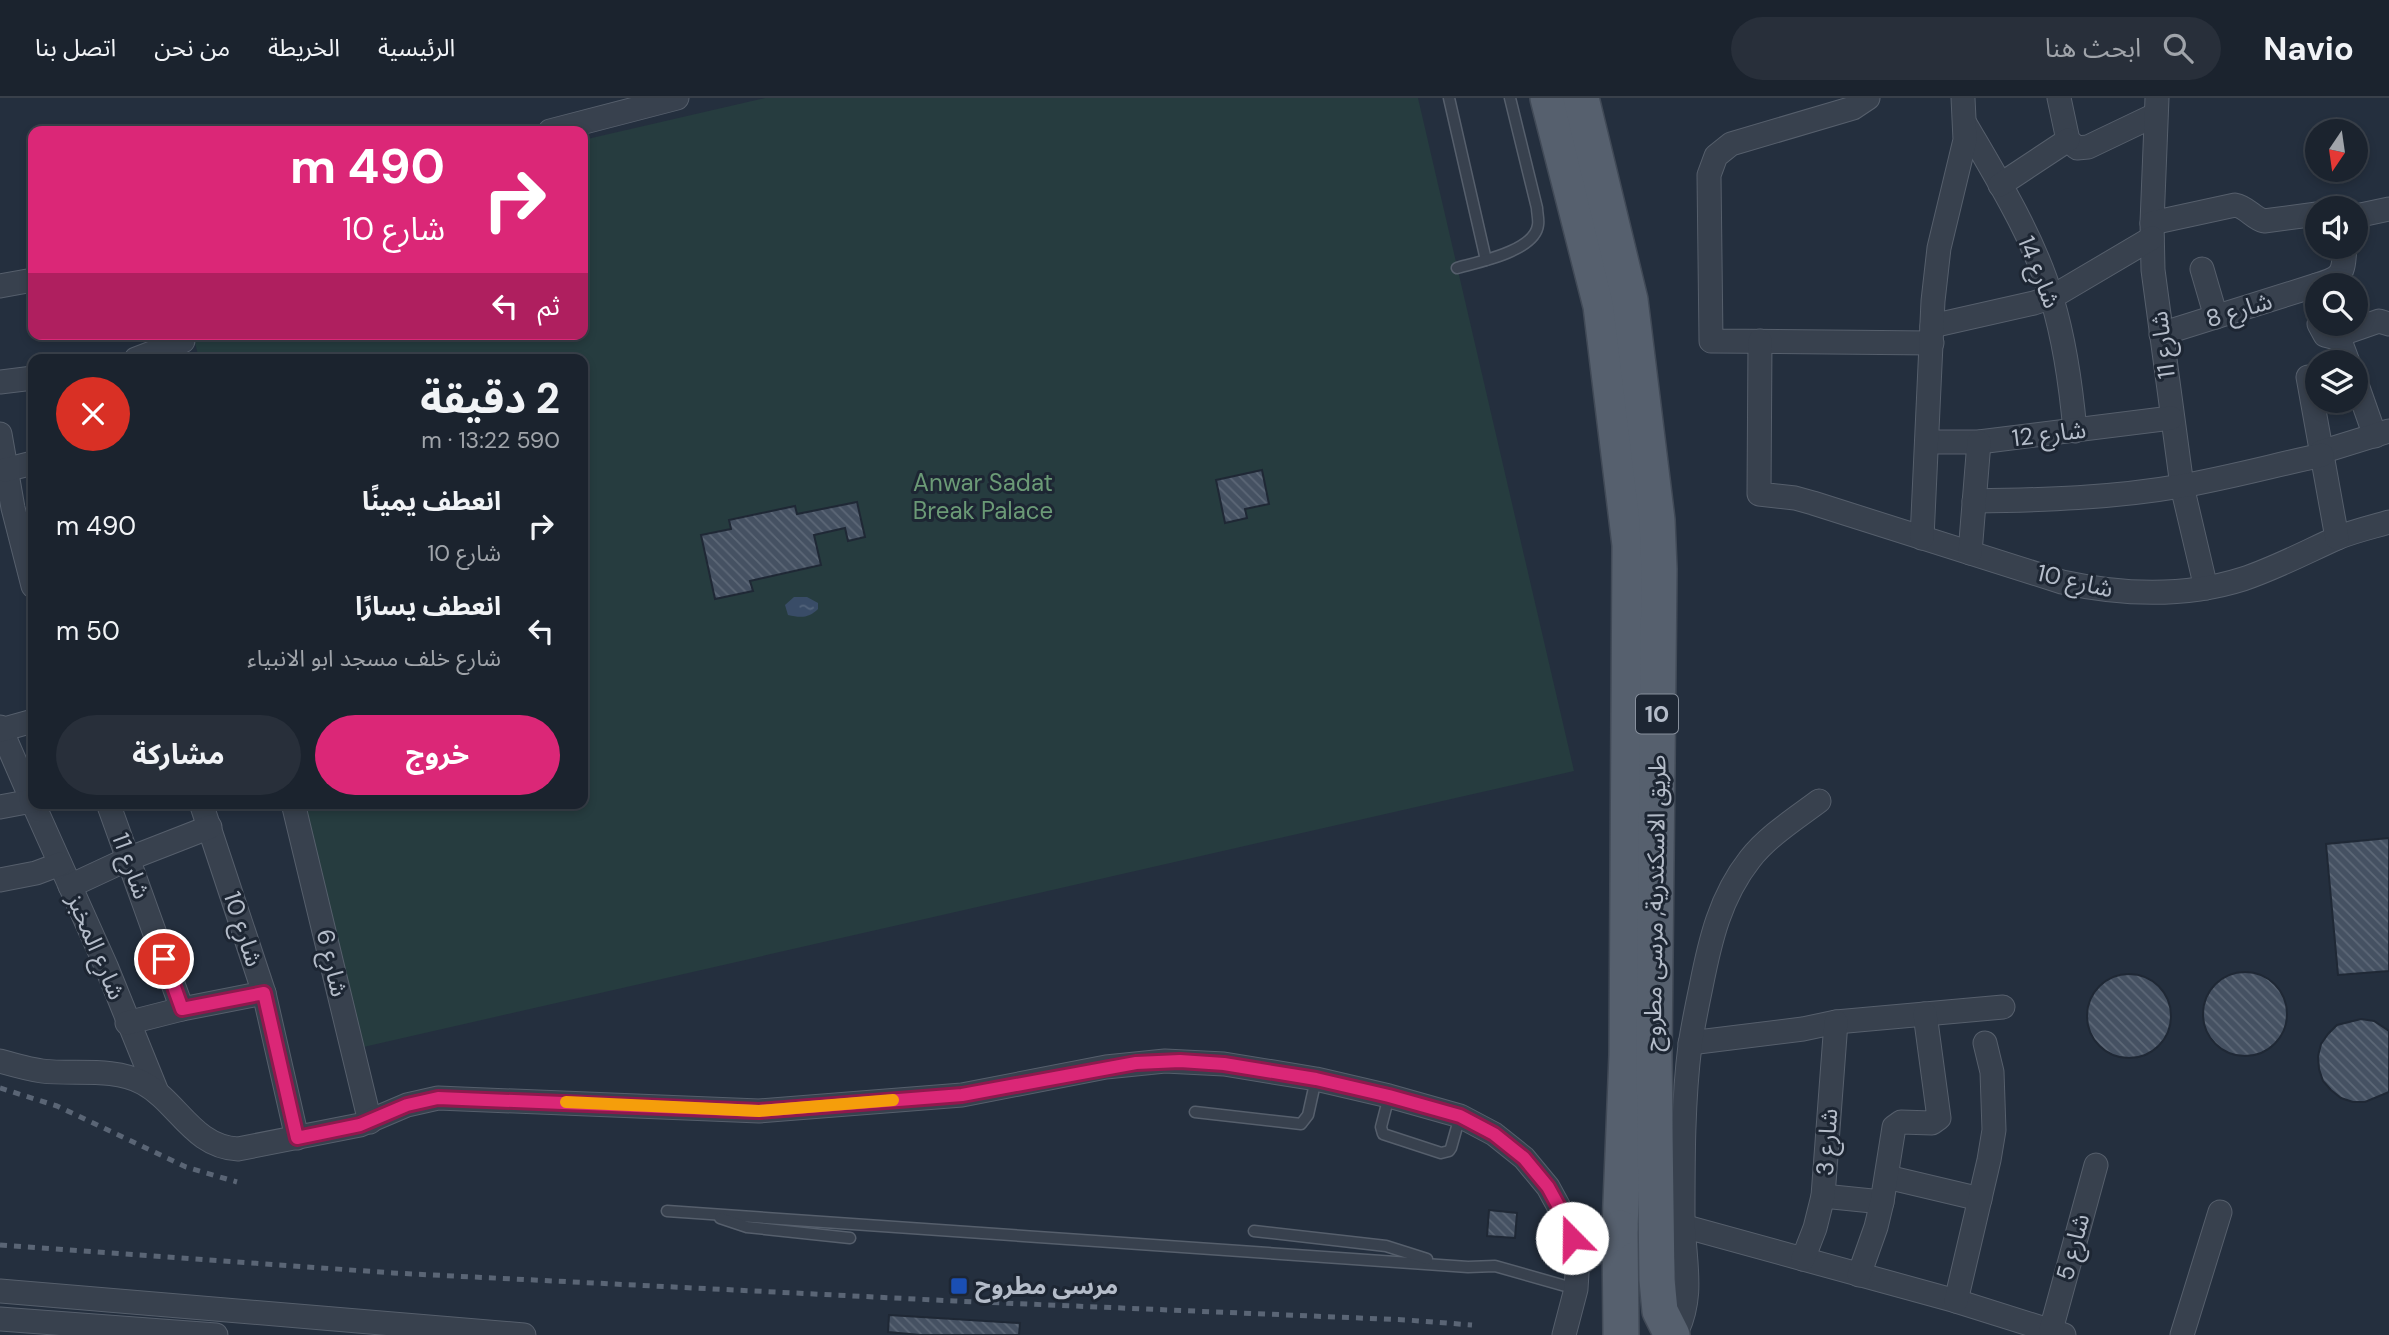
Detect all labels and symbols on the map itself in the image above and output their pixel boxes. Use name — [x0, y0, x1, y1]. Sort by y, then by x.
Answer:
north arrow — [2305, 119, 2368, 182]
street label: شارع 14 — [2009, 231, 2068, 313]
street label: شارع 8 — [2202, 285, 2276, 336]
street label: شارع 11 — [2143, 309, 2184, 381]
street label: شارع 12 — [2010, 414, 2088, 455]
park label: Anwar Sadat Break Palace — [913, 467, 1053, 526]
street label: شارع 10 — [2034, 557, 2116, 606]
road number: 10 — [1636, 694, 1678, 734]
street label: طريق الاسكندرية, مرسى مطروح — [1636, 754, 1675, 1052]
street label: شارع 11 — [103, 829, 158, 904]
street label: شارع 10 — [215, 887, 270, 971]
street label: شارع المخبز — [58, 888, 133, 1005]
street label: شارع 6 — [308, 926, 355, 1000]
pin — [134, 929, 194, 989]
street label: شارع 3 — [1809, 1107, 1846, 1177]
position arrow — [1535, 1201, 1609, 1275]
street label: شارع 5 — [2049, 1210, 2098, 1284]
place label: مرسى مطروح — [975, 1270, 1118, 1303]
marker: مرسى مطروح — [949, 1276, 969, 1296]

